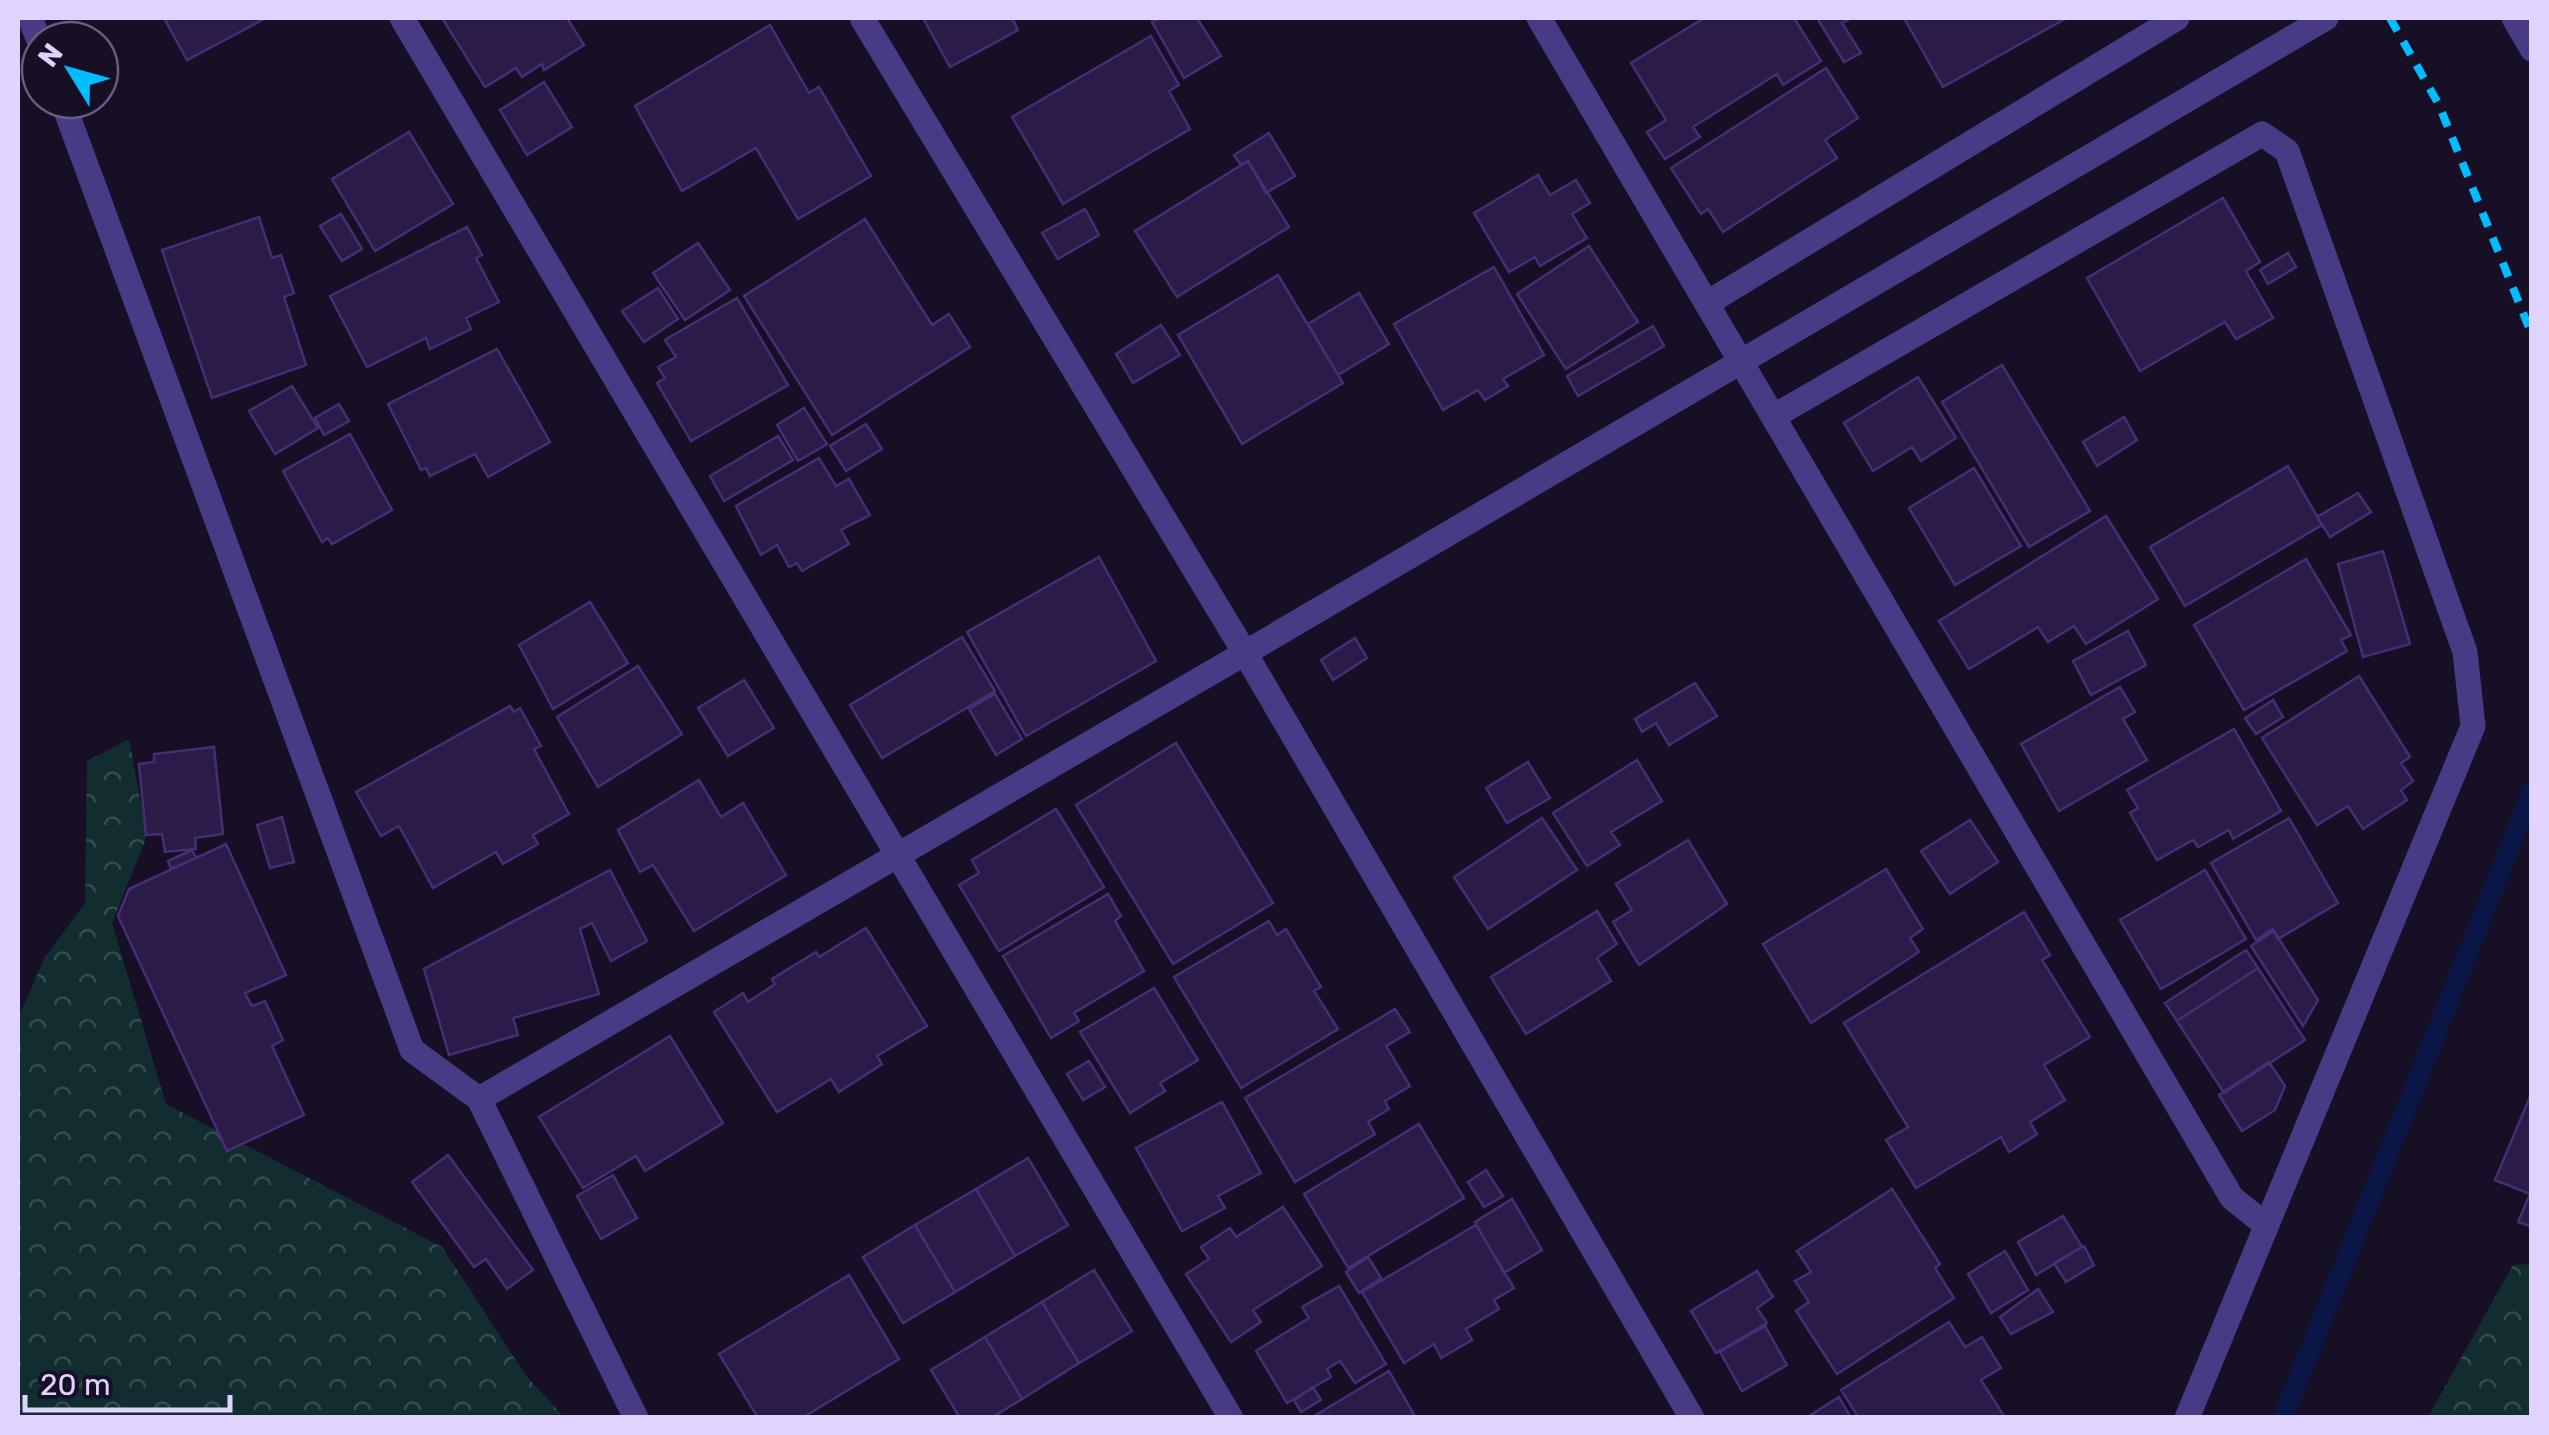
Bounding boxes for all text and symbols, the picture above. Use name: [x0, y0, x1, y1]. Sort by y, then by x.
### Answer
north arrow: [20, 20, 120, 120]
text: N: [31, 37, 70, 73]
scale bar: [25, 1350, 230, 1412]
text: 20 m: [40, 1367, 111, 1403]

